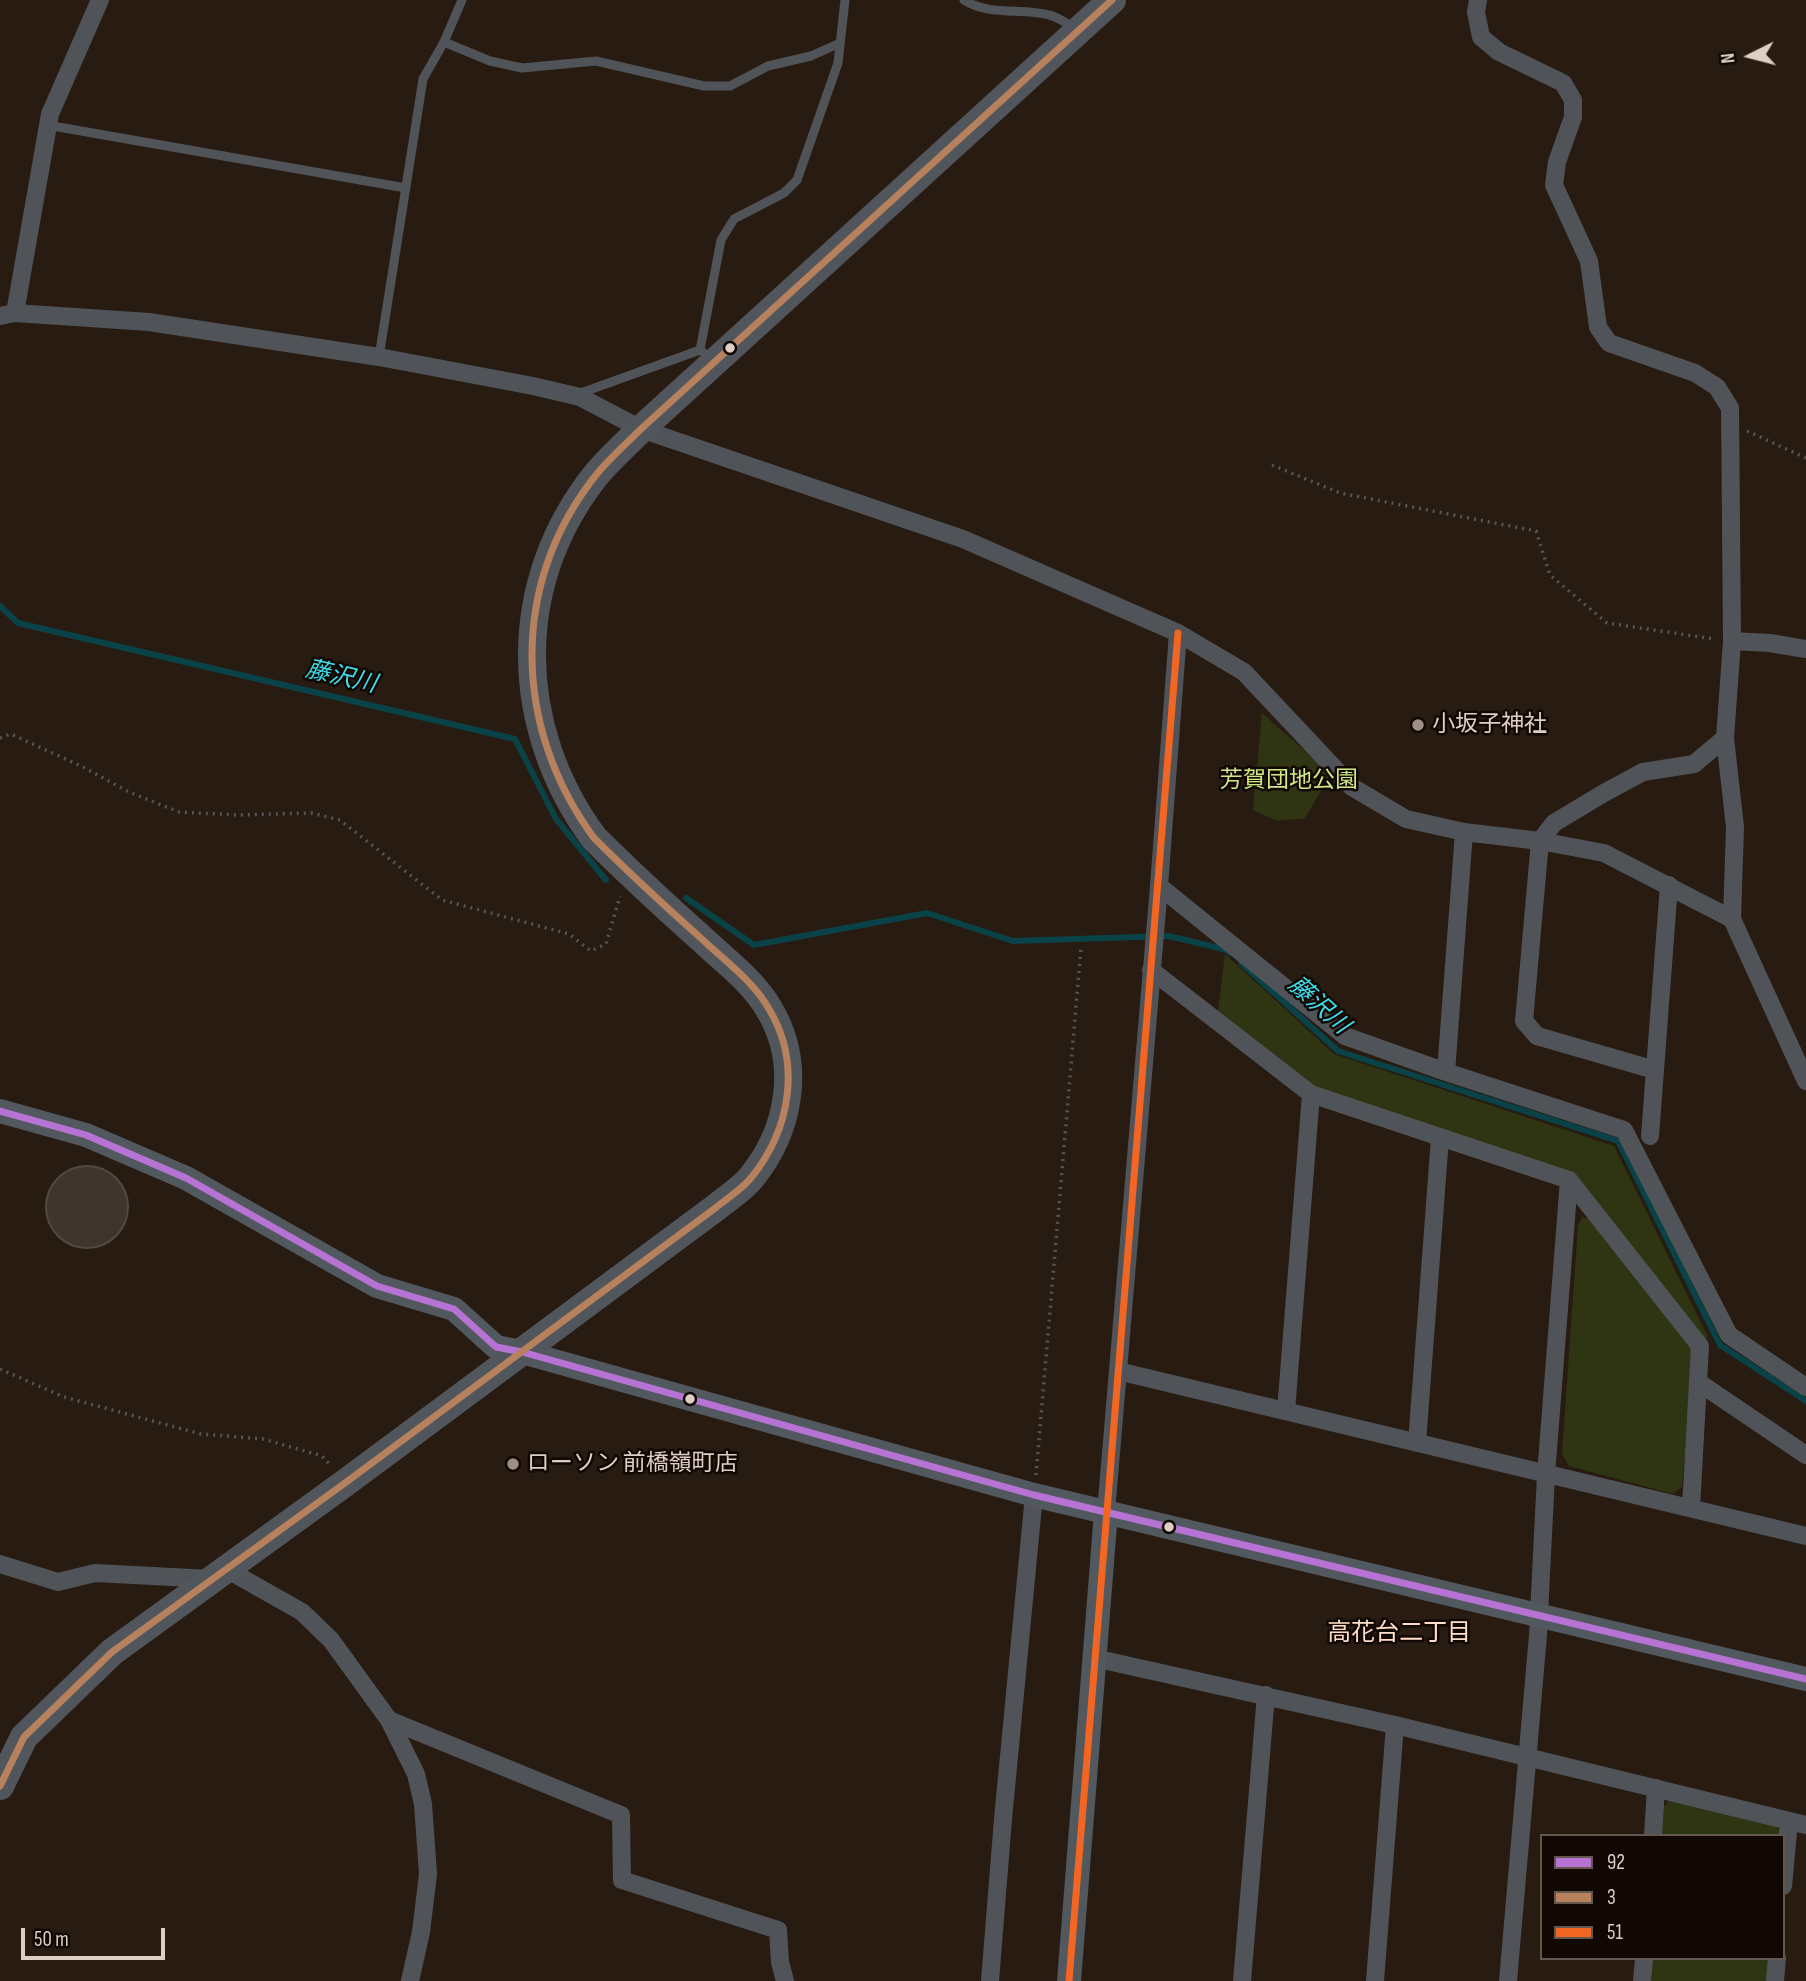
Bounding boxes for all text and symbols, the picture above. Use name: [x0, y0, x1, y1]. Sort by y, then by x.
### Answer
north arrow: [1715, 21, 1785, 91]
text: N: [1717, 52, 1741, 64]
unlabelled marker: [723, 341, 737, 355]
water label: 藤沢川: [303, 656, 379, 700]
place label: 小坂子神社: [1432, 711, 1547, 739]
marker: 小坂子神社: [1410, 717, 1426, 733]
park label: 芳賀団地公園: [1220, 767, 1358, 795]
water label: 藤沢川: [1282, 971, 1354, 1041]
unlabelled marker: [683, 1392, 697, 1406]
place label: ローソン 前橋嶺町店: [527, 1450, 738, 1478]
marker: ローソン 前橋嶺町店: [505, 1456, 521, 1472]
unlabelled marker: [1162, 1520, 1176, 1534]
district label: 高花台二丁目: [1327, 1620, 1471, 1648]
legend: [1540, 1834, 1785, 1960]
text: 92: [1607, 1850, 1625, 1875]
text: 3: [1607, 1885, 1616, 1910]
scale bar: [24, 1914, 168, 1958]
text: 51: [1607, 1920, 1623, 1945]
text: 50 m: [34, 1927, 69, 1952]

